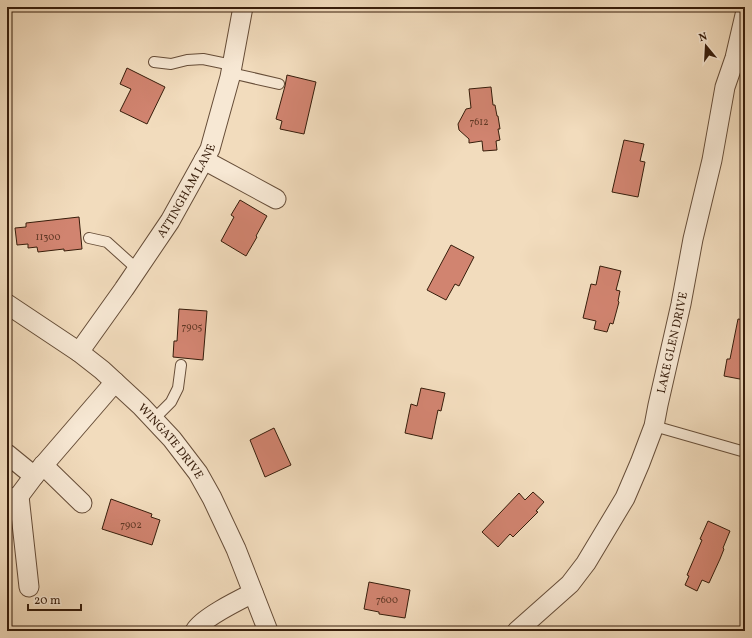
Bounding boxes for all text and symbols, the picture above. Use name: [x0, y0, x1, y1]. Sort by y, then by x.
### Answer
north arrow: [686, 26, 726, 66]
text: N: [697, 30, 709, 46]
house number: 7612: [469, 115, 489, 129]
street label: ATTINGHAM LANE: [154, 142, 220, 241]
house number: 11300: [36, 230, 60, 244]
street label: LAKE GLEN DRIVE: [654, 291, 692, 395]
house number: 7905: [182, 320, 203, 334]
street label: WINGATE DRIVE: [134, 401, 207, 482]
house number: 7902: [120, 518, 142, 532]
scale bar: [28, 586, 81, 612]
text: 20 m: [34, 593, 61, 609]
house number: 7600: [376, 593, 398, 607]

